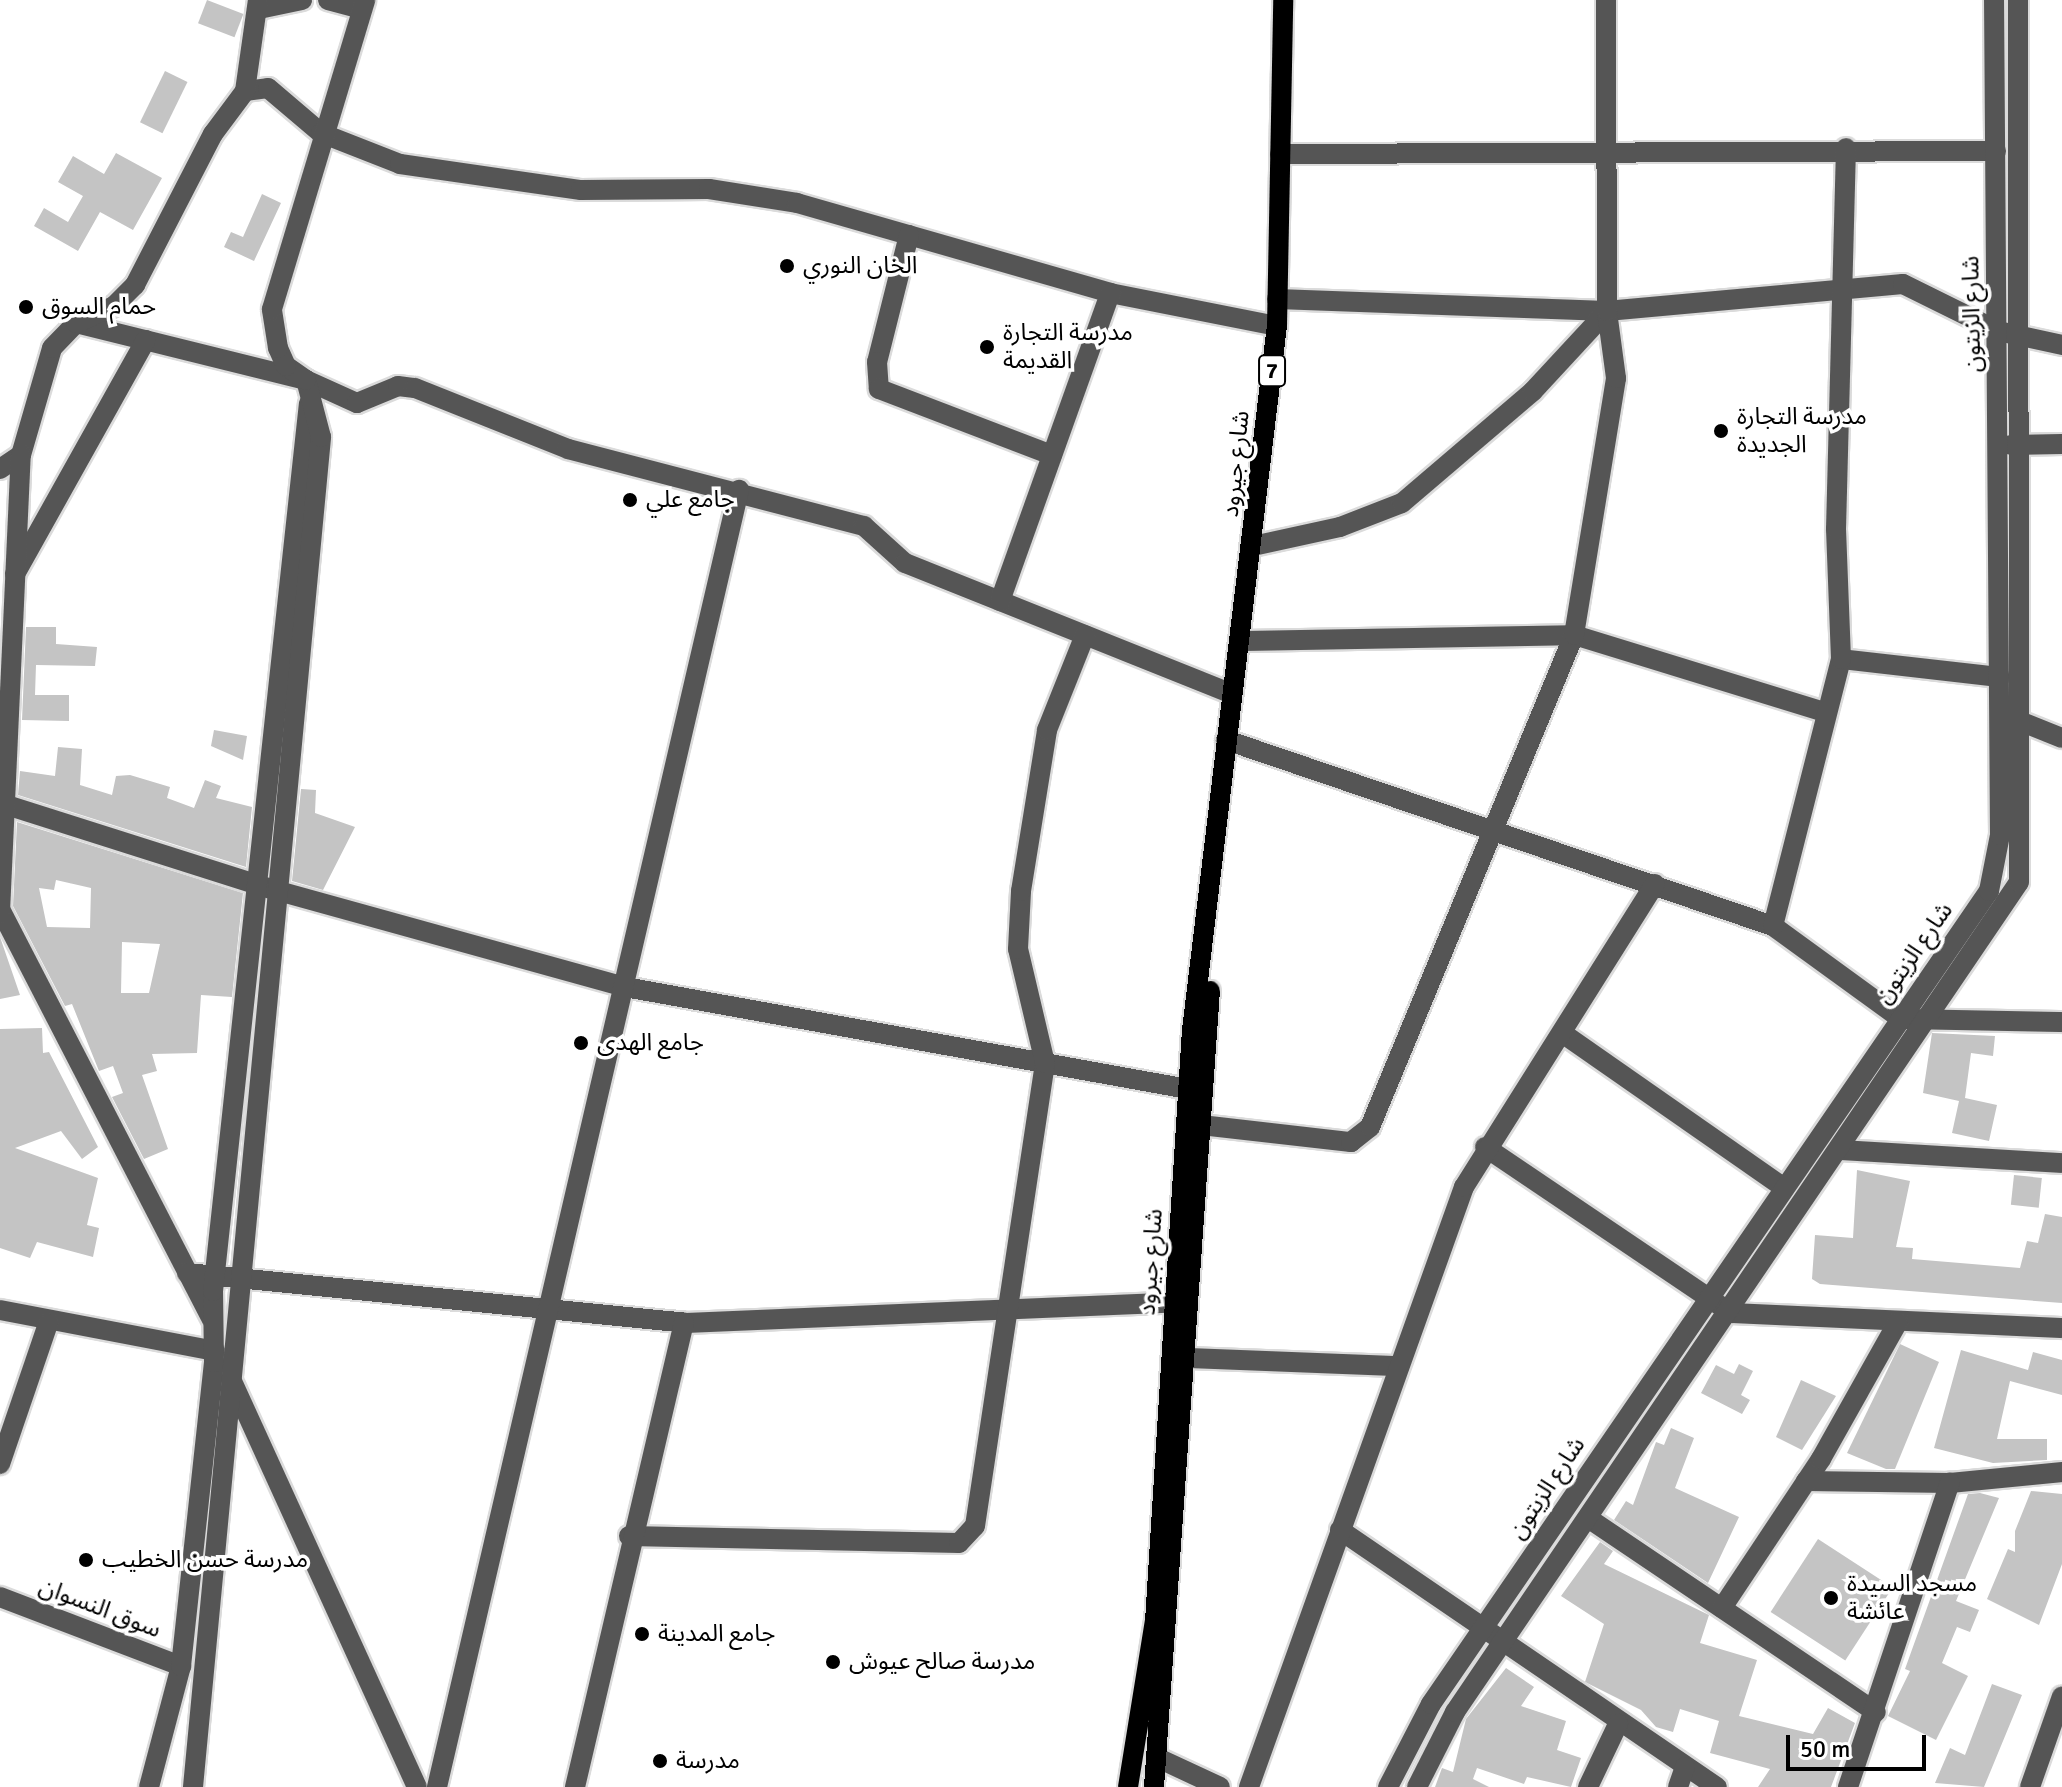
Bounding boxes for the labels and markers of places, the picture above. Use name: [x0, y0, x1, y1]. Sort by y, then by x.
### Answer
place label: الخان النوري: [803, 252, 918, 280]
marker: الخان النوري: [778, 257, 796, 275]
place label: حمام السوق: [42, 293, 156, 321]
marker: حمام السوق: [17, 298, 35, 316]
place label: مدرسة التجارة القديمة: [1003, 319, 1133, 375]
marker: مدرسة التجارة القديمة: [978, 338, 996, 356]
place label: مدرسة التجارة الجديدة: [1737, 403, 1867, 459]
marker: مدرسة التجارة الجديدة: [1712, 422, 1730, 440]
place label: جامع علي: [646, 486, 735, 514]
marker: جامع علي: [621, 491, 639, 509]
place label: جامع الهدى: [597, 1029, 704, 1057]
marker: جامع الهدى: [572, 1034, 590, 1052]
place label: مدرسة حسن الخطيب: [102, 1546, 308, 1574]
marker: مدرسة حسن الخطيب: [77, 1551, 95, 1569]
place label: مسجد السيدة عائشة: [1847, 1570, 1977, 1626]
marker: مسجد السيدة عائشة: [1822, 1589, 1840, 1607]
place label: جامع المدينة: [658, 1620, 775, 1648]
marker: جامع المدينة: [633, 1625, 651, 1643]
place label: مدرسة صالح عيوش: [849, 1648, 1035, 1676]
marker: مدرسة صالح عيوش: [824, 1653, 842, 1671]
place label: مدرسة: [676, 1747, 740, 1775]
marker: مدرسة: [651, 1752, 669, 1770]

